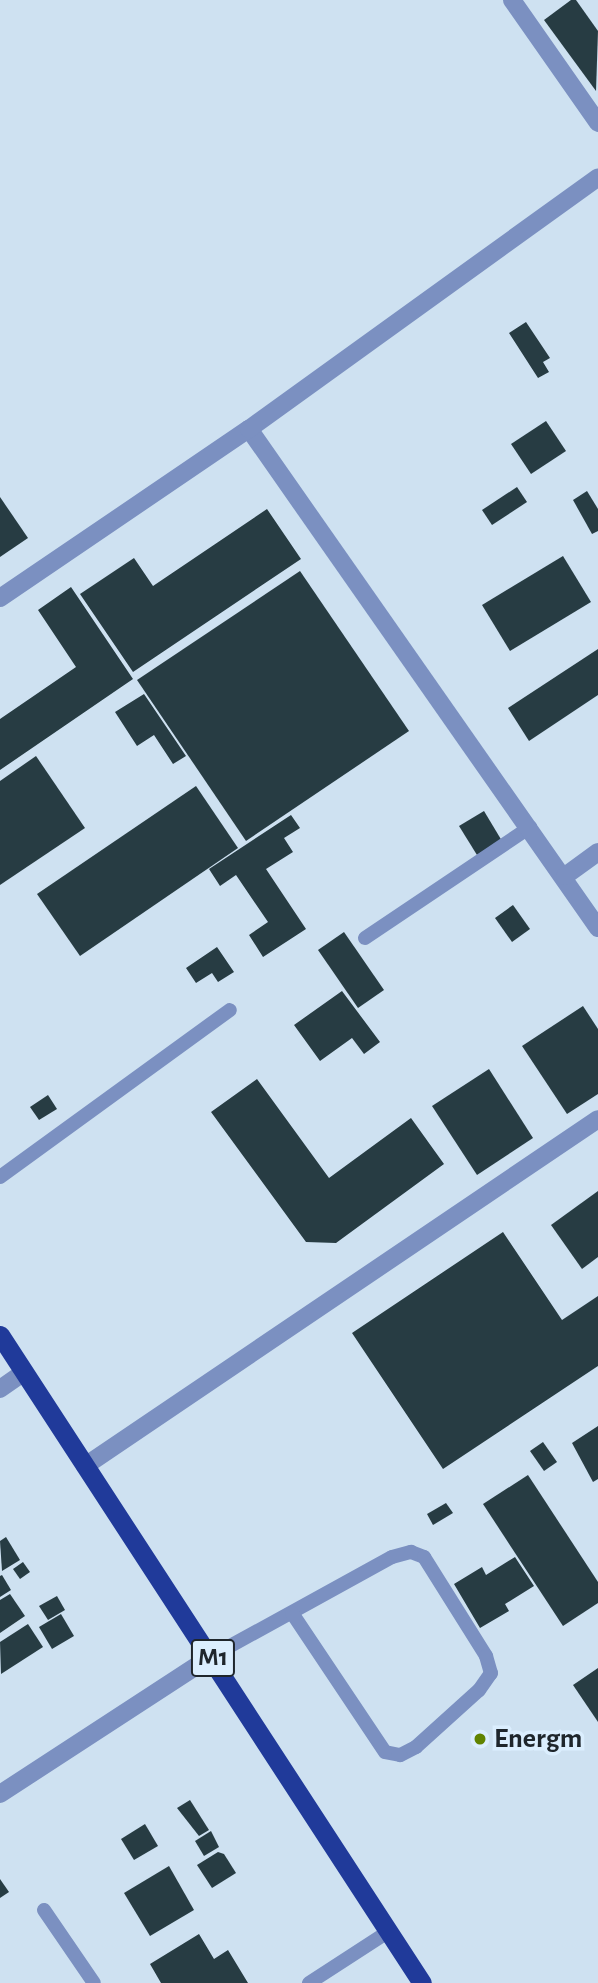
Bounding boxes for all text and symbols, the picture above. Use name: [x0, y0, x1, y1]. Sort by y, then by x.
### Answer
road number: M1: [190, 1636, 236, 1680]
place label: Energm: [494, 1722, 582, 1756]
marker: Energm: [472, 1731, 488, 1747]

